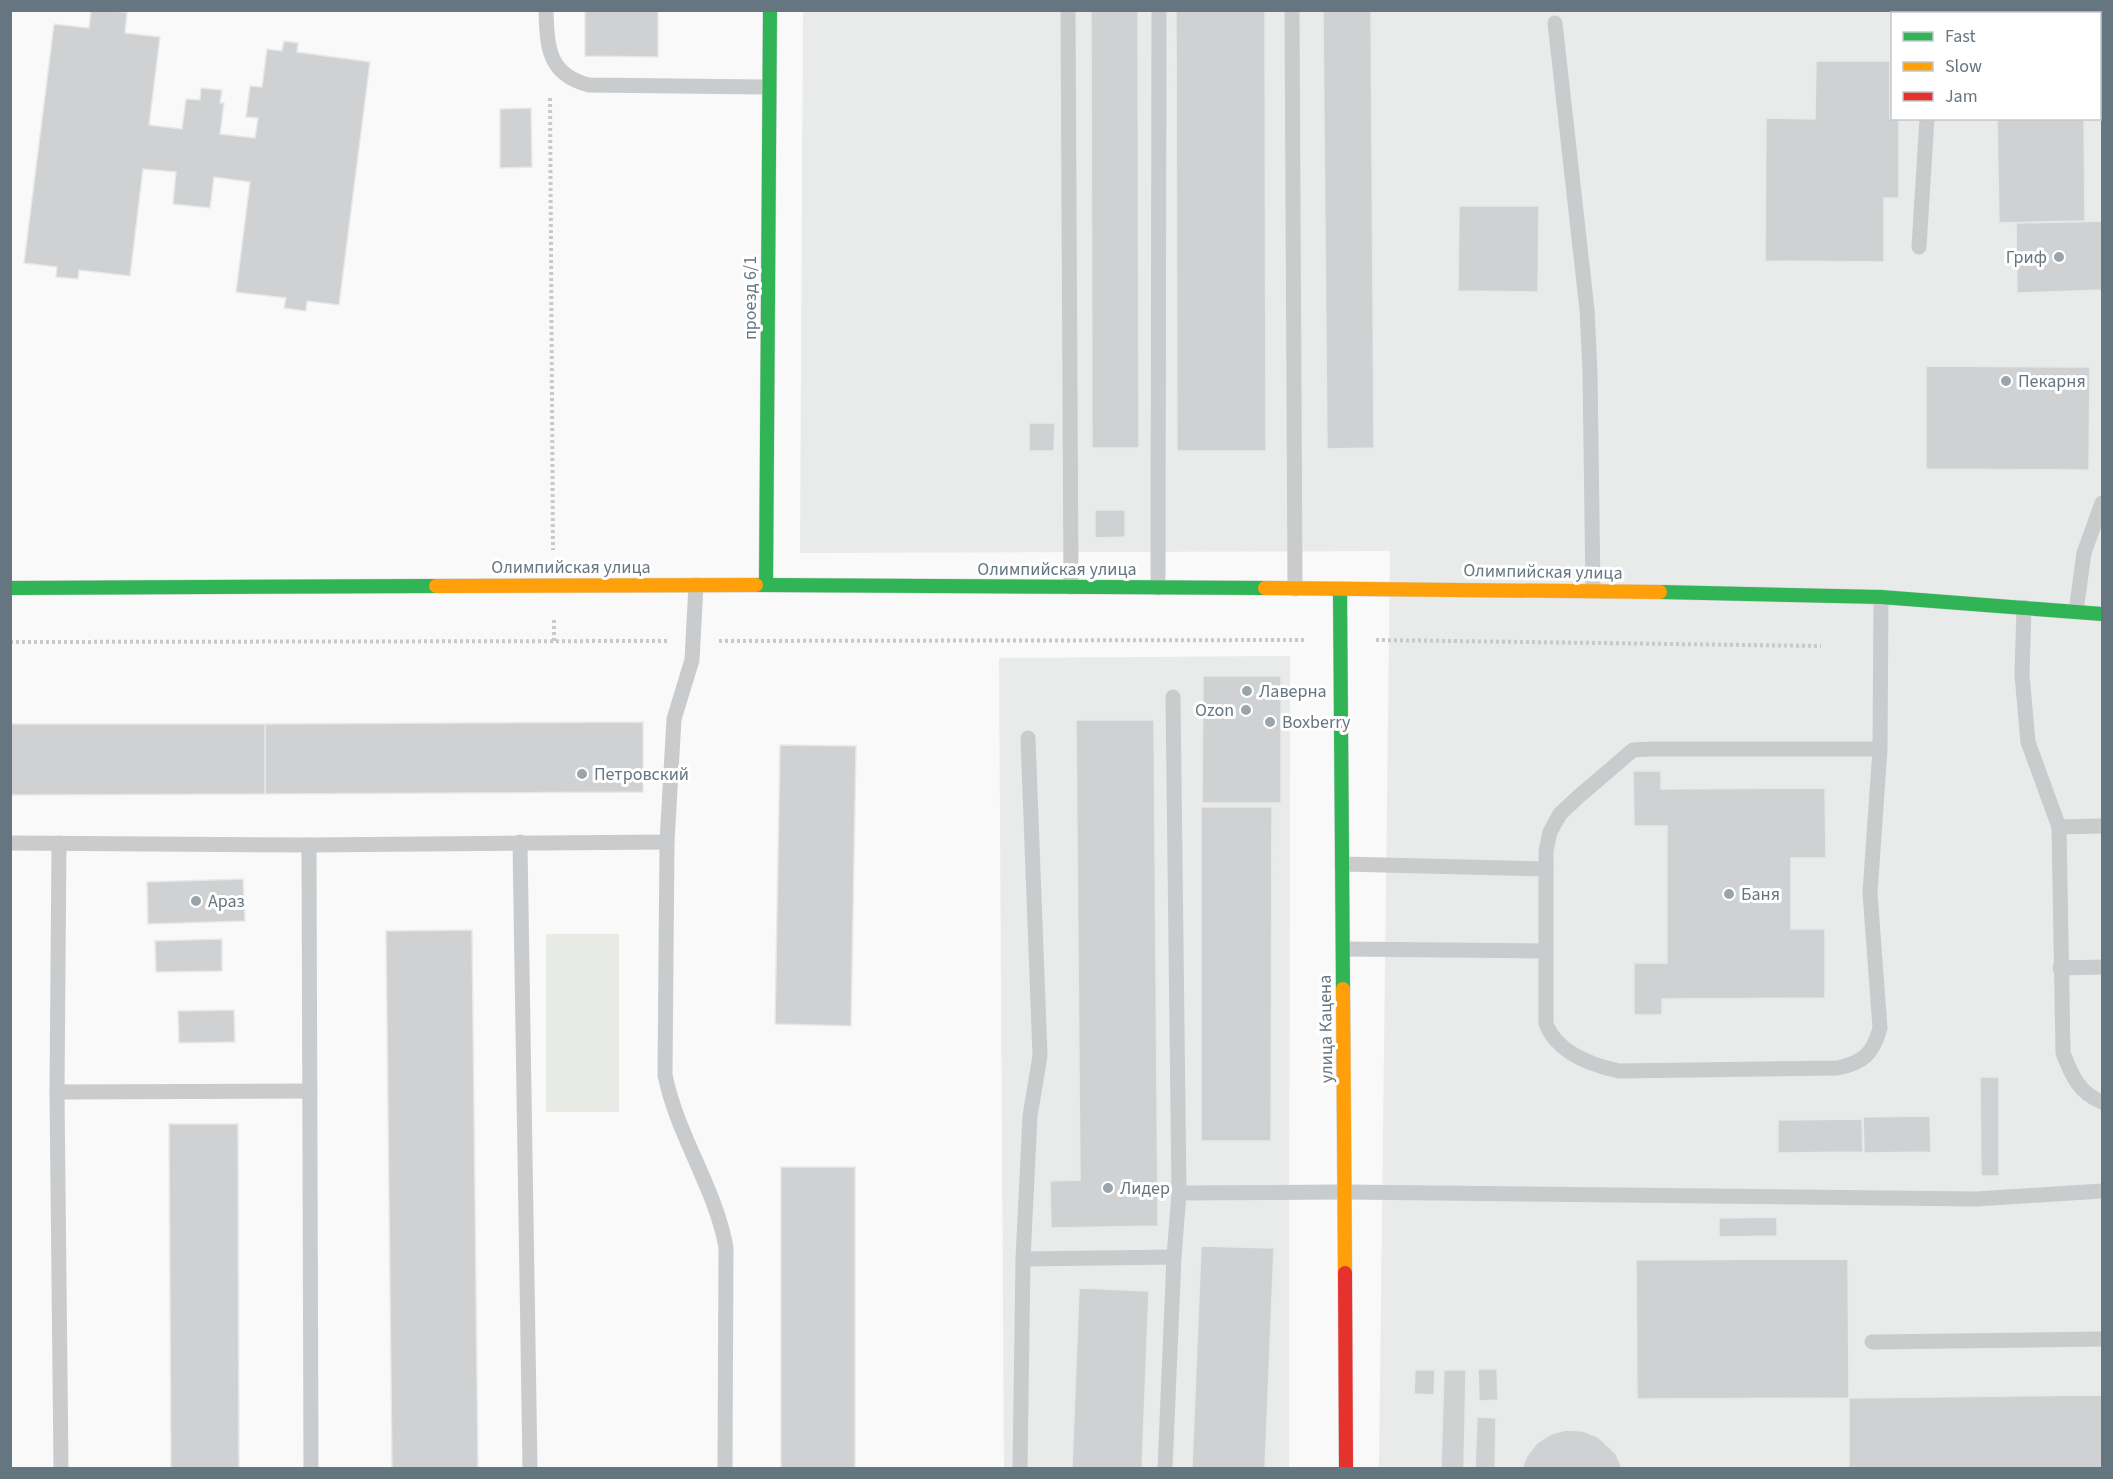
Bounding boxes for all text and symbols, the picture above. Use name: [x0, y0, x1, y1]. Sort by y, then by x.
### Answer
legend: [1891, 12, 2101, 120]
text: Fast: [1945, 24, 1976, 49]
text: Slow: [1945, 54, 1982, 79]
text: Jam: [1945, 84, 1978, 109]
place label: Гриф: [2006, 245, 2047, 270]
marker: Гриф: [2052, 250, 2066, 264]
street label: проезд 6/1: [738, 256, 763, 340]
place label: Пекарня: [2018, 369, 2086, 394]
marker: Пекарня: [1999, 374, 2013, 388]
street label: Олимпийская улица: [491, 555, 651, 580]
street label: Олимпийская улица: [977, 557, 1137, 582]
street label: Олимпийская улица: [1463, 558, 1623, 586]
place label: Лаверна: [1259, 679, 1327, 704]
marker: Лаверна: [1240, 684, 1254, 698]
place label: Ozon: [1195, 698, 1234, 723]
marker: Ozon: [1239, 703, 1253, 717]
place label: Boxberry: [1282, 710, 1351, 735]
marker: Boxberry: [1263, 715, 1277, 729]
place label: Петровский: [594, 762, 689, 787]
marker: Петровский: [575, 767, 589, 781]
place label: Баня: [1741, 882, 1780, 907]
marker: Баня: [1722, 887, 1736, 901]
place label: Араз: [208, 889, 245, 914]
marker: Араз: [189, 894, 203, 908]
street label: улица Кацена: [1313, 975, 1339, 1083]
place label: Лидер: [1120, 1176, 1170, 1201]
marker: Лидер: [1101, 1181, 1115, 1195]

